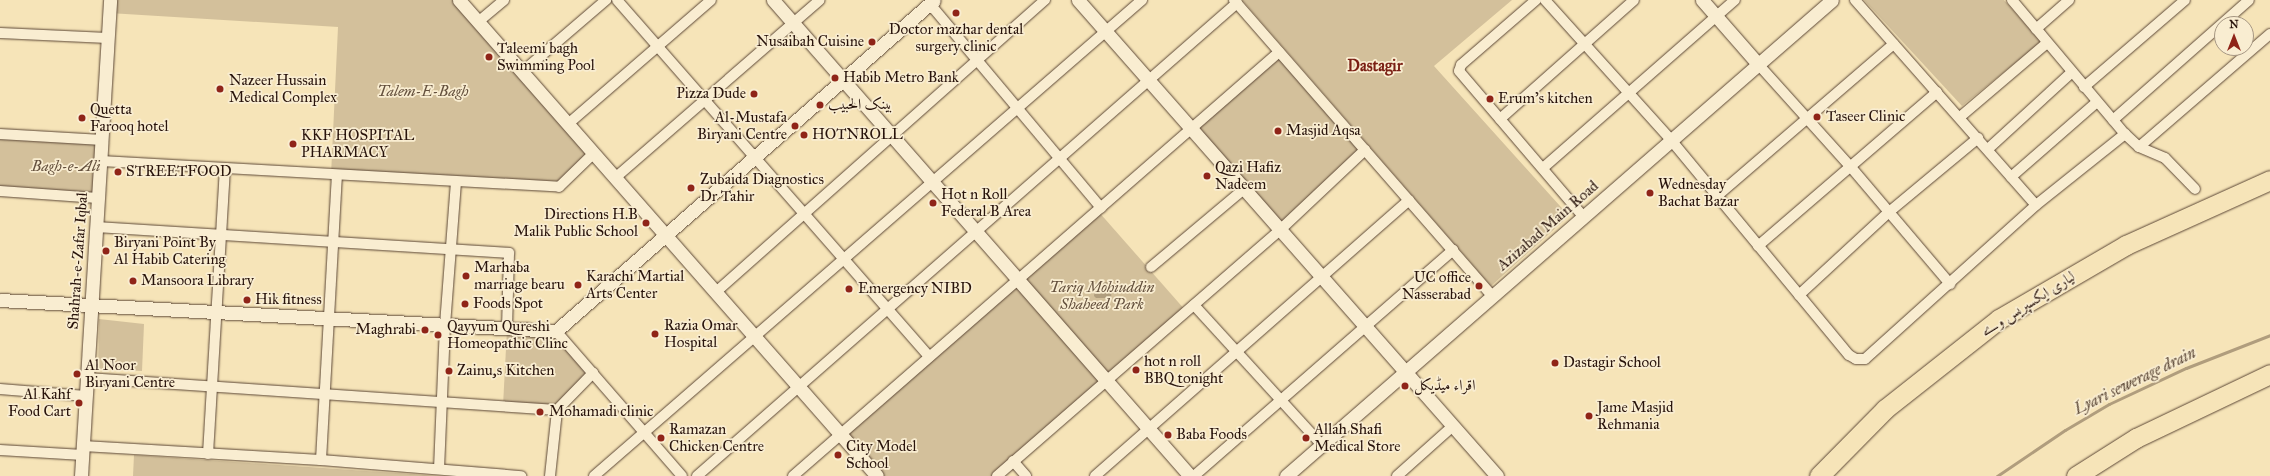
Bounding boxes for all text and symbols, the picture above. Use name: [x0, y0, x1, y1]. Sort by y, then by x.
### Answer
marker: Doctor mazhar dental surgery clinic: [950, 7, 962, 19]
north arrow: [2214, 16, 2254, 56]
text: N: [2229, 18, 2239, 31]
place label: Doctor mazhar dental surgery clinic: [889, 20, 1023, 55]
place label: Nusaibah Cuisine: [756, 33, 864, 51]
marker: Nusaibah Cuisine: [867, 37, 877, 47]
place label: Taleemi bagh Swimming Pool: [497, 39, 595, 74]
marker: Taleemi bagh Swimming Pool: [484, 52, 494, 62]
district label: Dastagir: [1347, 56, 1403, 76]
place label: Habib Metro Bank: [843, 69, 959, 87]
place label: Nazeer Hussain Medical Complex: [229, 71, 337, 106]
marker: Habib Metro Bank: [830, 73, 840, 83]
marker: Nazeer Hussain Medical Complex: [214, 83, 226, 95]
park label: Talem-E-Bagh: [377, 83, 469, 101]
place label: Pizza Dude: [676, 85, 746, 103]
marker: Pizza Dude: [749, 89, 759, 99]
place label: Erum's kitchen: [1498, 90, 1593, 108]
marker: Erum's kitchen: [1485, 94, 1495, 104]
place label: بينک الحبيب: [828, 96, 892, 114]
place label: Quetta Farooq hotel: [90, 100, 169, 135]
marker: بينک الحبيب: [815, 100, 825, 110]
place label: Al-Mustafa Biryani Centre: [697, 108, 787, 143]
place label: Taseer Clinic: [1826, 108, 1905, 126]
marker: Taseer Clinic: [1811, 111, 1823, 123]
marker: Quetta Farooq hotel: [77, 113, 87, 123]
marker: Al-Mustafa Biryani Centre: [790, 121, 800, 131]
place label: Masjid Aqsa: [1286, 122, 1361, 140]
place label: KKF HOSPITAL PHARMACY: [301, 126, 414, 161]
place label: HOTNROLL: [812, 126, 903, 144]
marker: Masjid Aqsa: [1273, 126, 1283, 136]
marker: HOTNROLL: [799, 130, 809, 140]
marker: KKF HOSPITAL PHARMACY: [288, 139, 298, 149]
park label: Bagh-e-Ali: [32, 158, 100, 176]
place label: Qazi Hafiz Nadeem: [1215, 158, 1281, 193]
place label: STREETFOOD: [126, 163, 232, 181]
marker: STREETFOOD: [113, 167, 123, 177]
place label: Zubaida Diagnostics Dr Tahir: [700, 170, 824, 205]
marker: Qazi Hafiz Nadeem: [1202, 171, 1212, 181]
place label: Wednesday Bachat Bazar: [1658, 175, 1739, 210]
street label: Azizabad Main Road: [1494, 177, 1602, 275]
marker: Zubaida Diagnostics Dr Tahir: [685, 182, 697, 194]
place label: Hot n Roll Federal B Area: [941, 185, 1031, 220]
marker: Wednesday Bachat Bazar: [1645, 188, 1655, 198]
street label: Shahrah-e-Zafar Iqbal: [64, 192, 92, 330]
marker: Hot n Roll Federal B Area: [928, 198, 938, 208]
place label: Directions H.B Malik Public School: [514, 205, 638, 240]
marker: Directions H.B Malik Public School: [641, 218, 651, 228]
place label: Biryani Point By Al Habib Catering: [114, 233, 225, 268]
marker: Biryani Point By Al Habib Catering: [101, 246, 111, 256]
place label: Marhaba marriage bearu: [474, 258, 565, 293]
place label: Karachi Martial Arts Center: [586, 267, 684, 302]
place label: UC office Nasserabad: [1402, 268, 1471, 303]
street label: لیاری ایکسپریس وے: [1978, 268, 2078, 340]
marker: Marhaba marriage bearu: [461, 271, 471, 281]
place label: Mansoora Library: [141, 272, 254, 290]
marker: Mansoora Library: [128, 276, 138, 286]
park label: Tariq Mohiuddin Shaheed Park: [1050, 278, 1154, 313]
marker: Karachi Martial Arts Center: [573, 280, 583, 290]
place label: Emergency NIBD: [858, 280, 972, 298]
marker: UC office Nasserabad: [1474, 281, 1484, 291]
marker: Emergency NIBD: [843, 283, 855, 295]
place label: Hik fitness: [255, 291, 322, 309]
marker: Hik fitness: [242, 295, 252, 305]
place label: Foods Spot: [473, 295, 543, 313]
marker: Foods Spot: [460, 299, 470, 309]
place label: Razia Omar Hospital: [664, 316, 738, 351]
place label: Qayyum Qureshi Homeopathic Clinc: [447, 317, 568, 352]
place label: Maghrabi: [356, 321, 416, 339]
marker: Maghrabi: [419, 324, 431, 336]
marker: Razia Omar Hospital: [649, 328, 661, 340]
marker: Qayyum Qureshi Homeopathic Clinc: [432, 329, 444, 341]
water label: Lyari sewerage drain: [2071, 343, 2199, 419]
place label: hot n roll BBQ tonight: [1144, 352, 1223, 387]
place label: Dastagir School: [1563, 354, 1661, 372]
place label: Al Noor Biryani Centre: [85, 356, 175, 391]
marker: Dastagir School: [1550, 358, 1560, 368]
place label: Zainu,s Kitchen: [457, 362, 554, 380]
marker: hot n roll BBQ tonight: [1131, 365, 1141, 375]
marker: Zainu,s Kitchen: [444, 366, 454, 376]
marker: Al Noor Biryani Centre: [72, 369, 82, 379]
place label: اقراء میڈیکل: [1414, 377, 1475, 395]
marker: اقراء میڈیکل: [1399, 380, 1411, 392]
place label: Al Kahf Food Cart: [8, 385, 71, 420]
marker: Al Kahf Food Cart: [74, 398, 84, 408]
place label: Jame Masjid Rehmania: [1597, 398, 1674, 433]
place label: Mohamadi clinic: [549, 403, 653, 421]
marker: Mohamadi clinic: [534, 406, 546, 418]
marker: Jame Masjid Rehmania: [1584, 411, 1594, 421]
place label: Ramazan Chicken Centre: [669, 420, 764, 455]
place label: Allah Shafi Medical Store: [1314, 420, 1400, 455]
place label: Baba Foods: [1176, 426, 1247, 444]
marker: Baba Foods: [1163, 430, 1173, 440]
marker: Ramazan Chicken Centre: [656, 433, 666, 443]
marker: Allah Shafi Medical Store: [1301, 433, 1311, 443]
place label: City Model School: [846, 437, 917, 472]
marker: City Model School: [833, 450, 843, 460]

